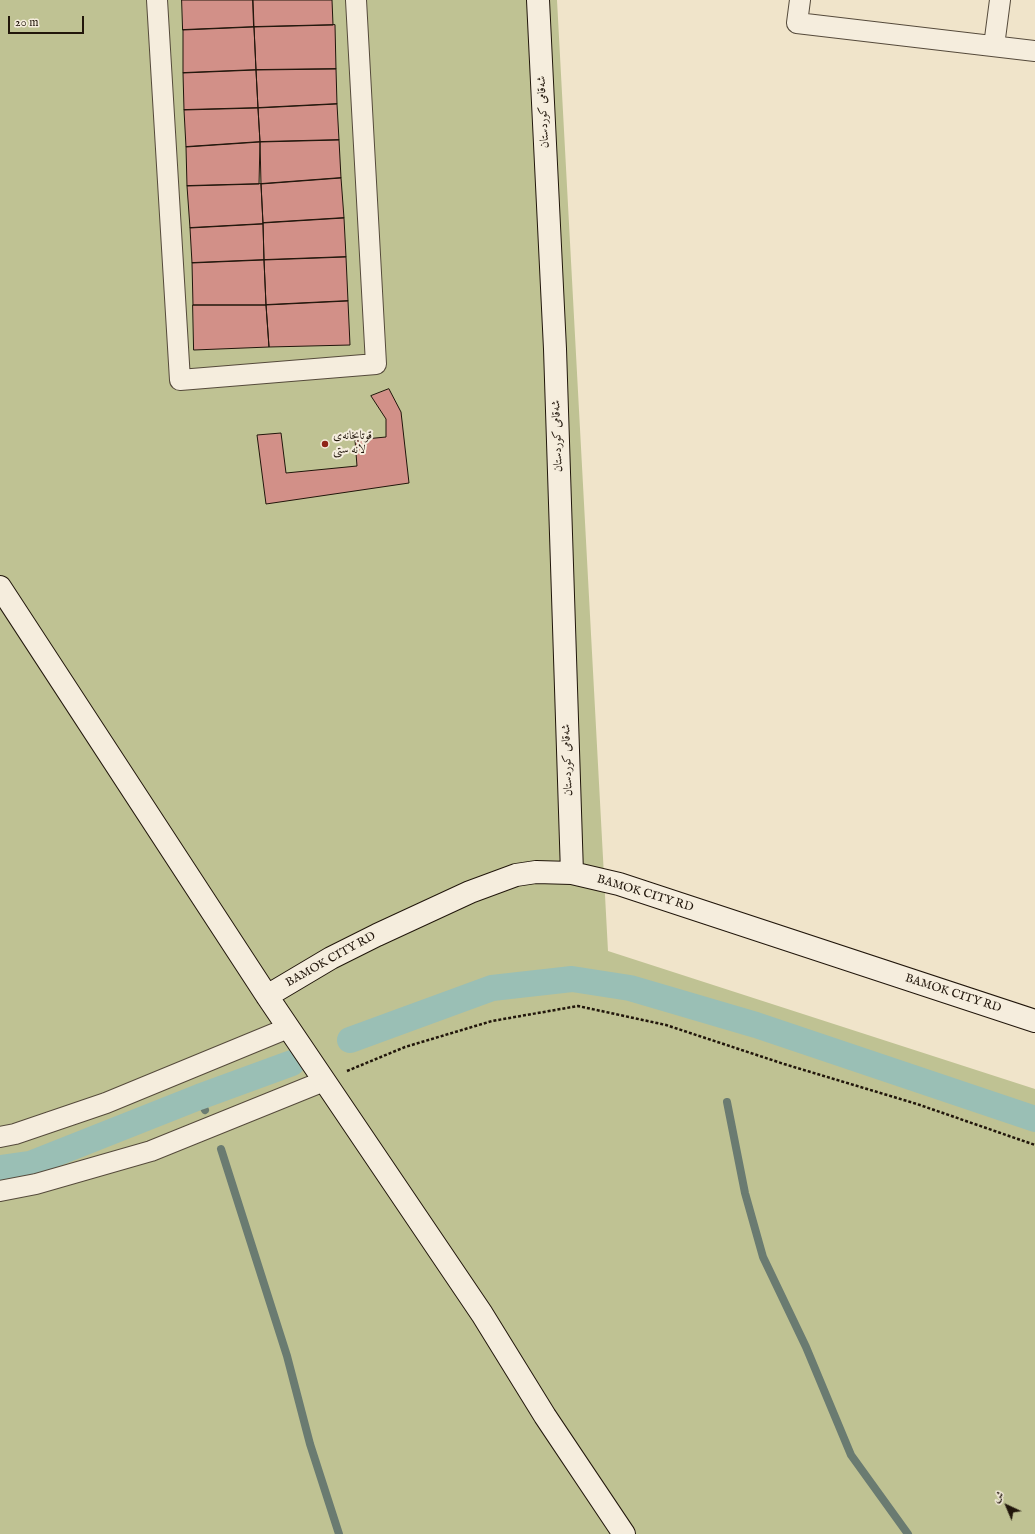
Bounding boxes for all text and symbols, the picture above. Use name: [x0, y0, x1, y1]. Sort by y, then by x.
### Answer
scale bar: [10, 8, 86, 34]
text: 20 m: [15, 15, 38, 30]
street label: شەقامی کوردستان: [535, 76, 553, 148]
street label: شەقامی کوردستان: [550, 400, 566, 472]
place label: قوتابخانەی لانە ستی: [333, 430, 372, 458]
marker: قوتابخانەی لانە ستی: [320, 439, 330, 449]
street label: شەقامی کوردستان: [560, 724, 576, 796]
street label: BAMOK CITY RD: [595, 872, 695, 916]
street label: BAMOK CITY RD: [284, 929, 378, 991]
street label: BAMOK CITY RD: [903, 972, 1003, 1016]
north arrow: [987, 1486, 1027, 1526]
text: ش: [990, 1489, 1007, 1506]

